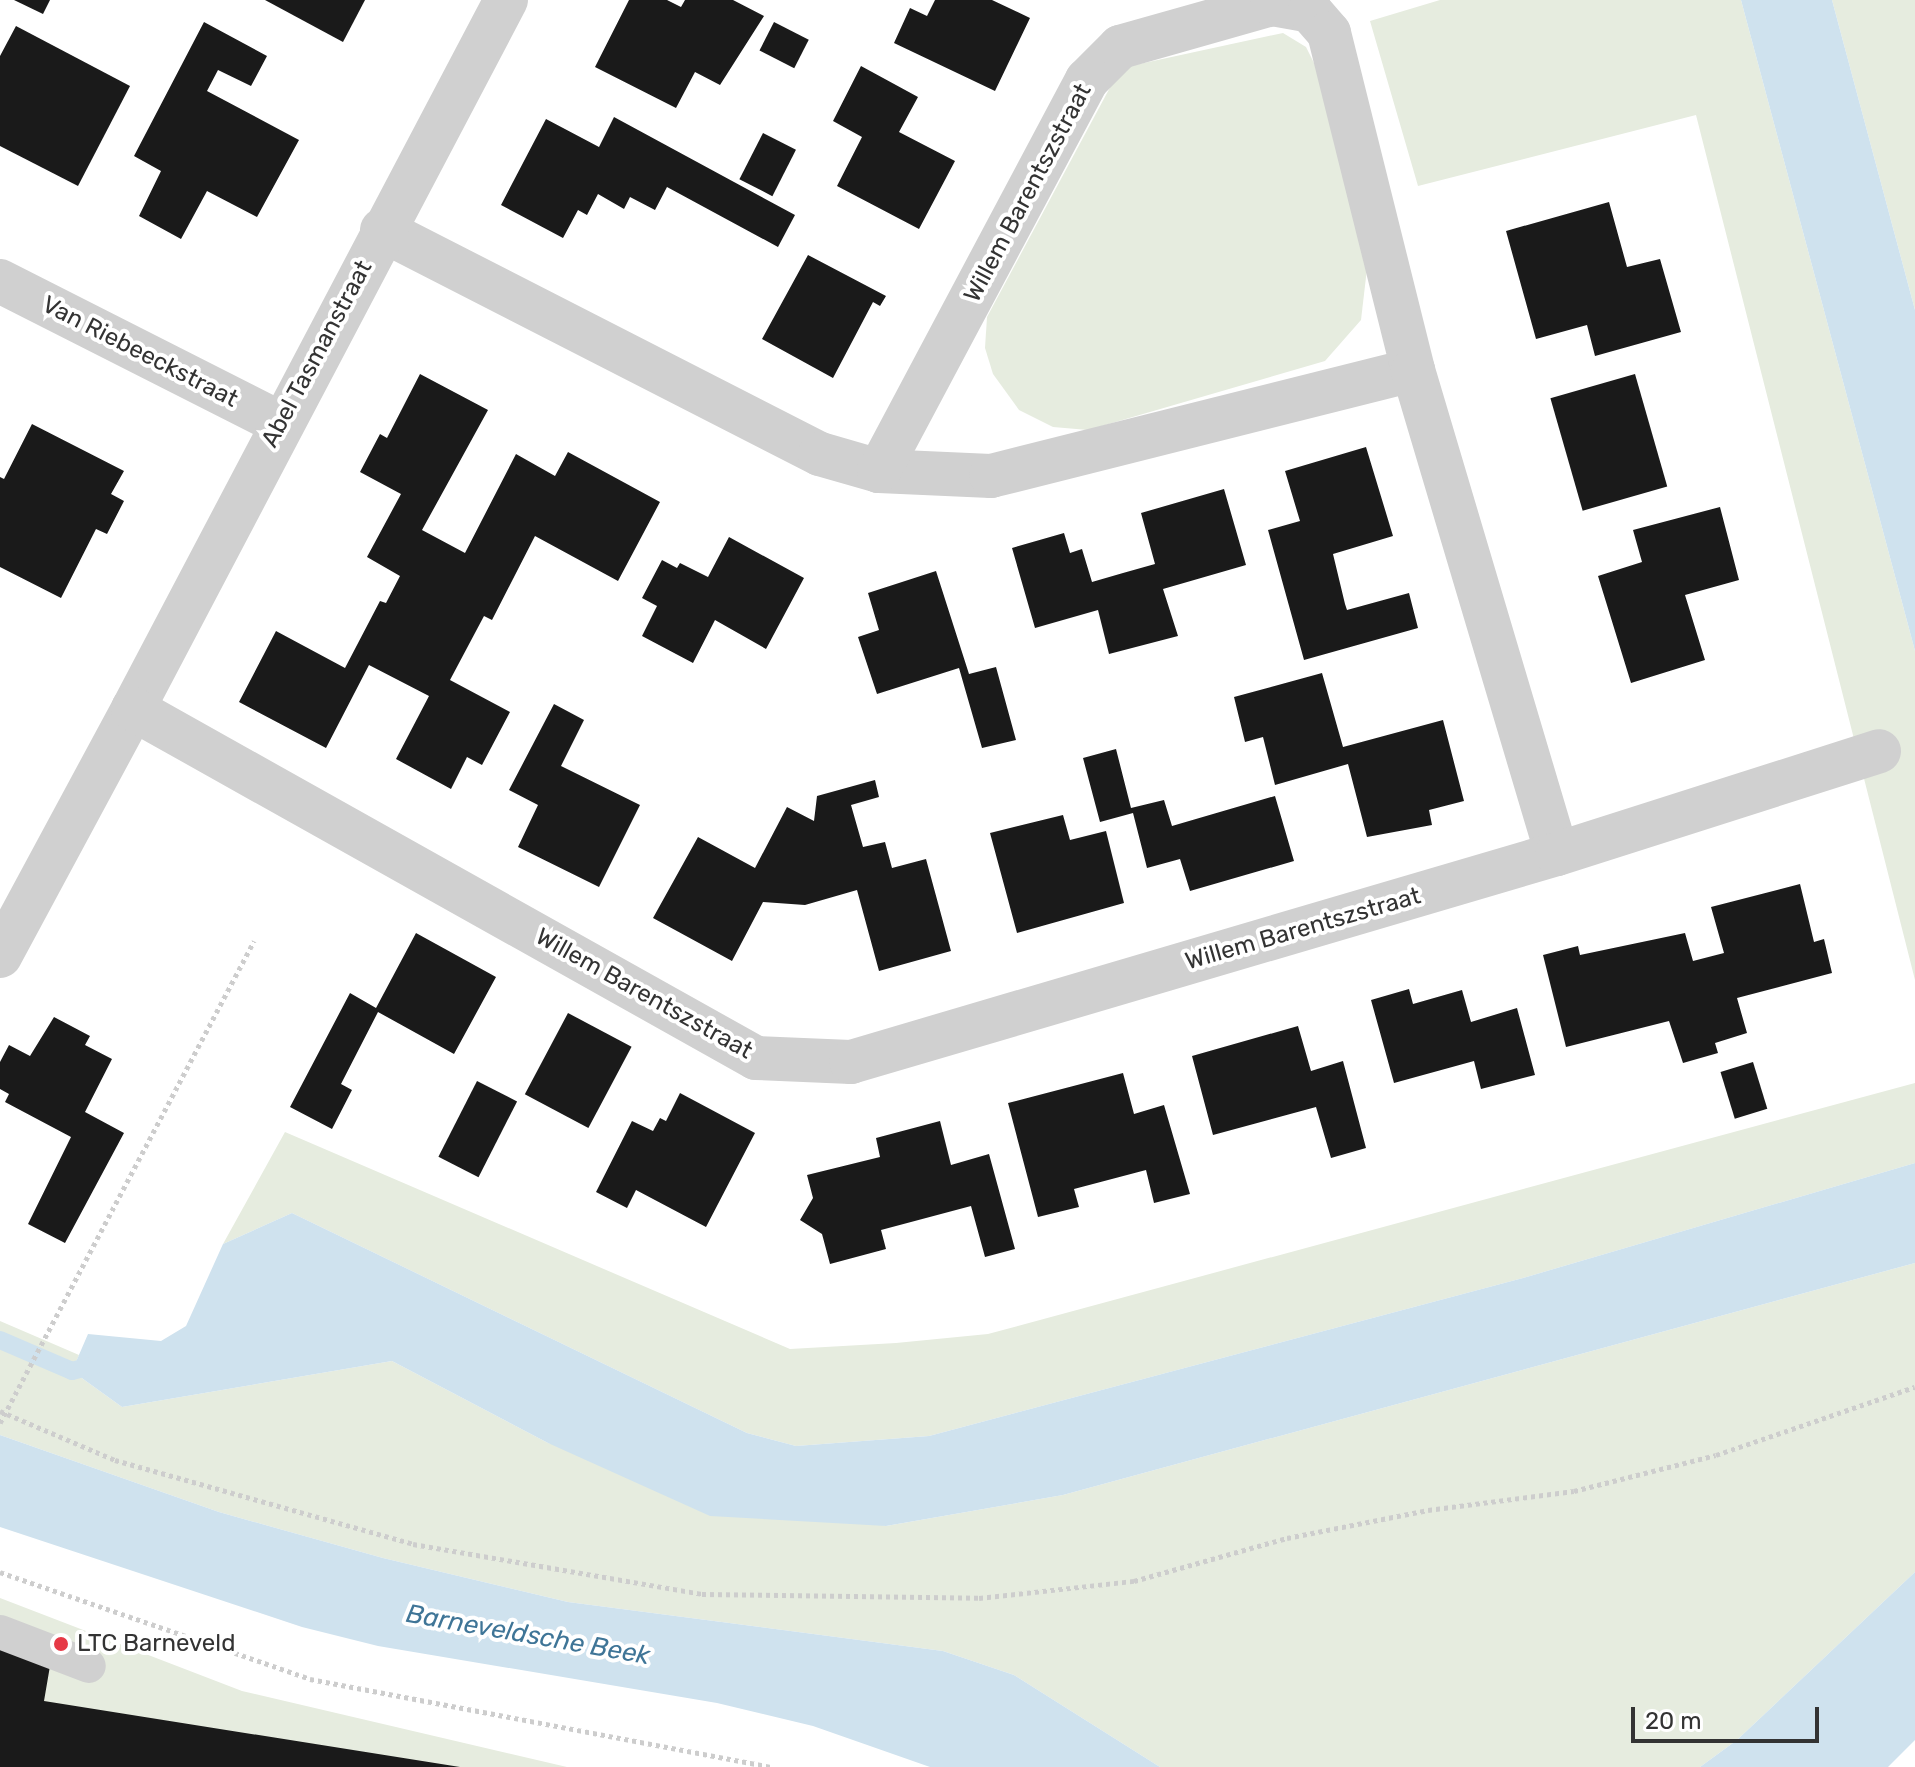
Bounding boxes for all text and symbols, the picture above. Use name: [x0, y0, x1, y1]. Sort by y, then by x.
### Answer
street label: Willem Barentszstraat: [958, 79, 1098, 307]
street label: Abel Tasmanstraat: [255, 255, 379, 453]
street label: Van Riebeeckstraat: [37, 290, 243, 414]
street label: Willem Barentszstraat: [1182, 882, 1424, 976]
street label: Willem Barentszstraat: [531, 922, 757, 1066]
water label: Barneveldsche Beek: [404, 1598, 652, 1672]
place label: LTC Barneveld: [77, 1630, 235, 1658]
marker: LTC Barneveld: [52, 1635, 70, 1653]
scale bar: [1635, 1691, 1823, 1741]
text: 20 m: [1645, 1707, 1702, 1735]

